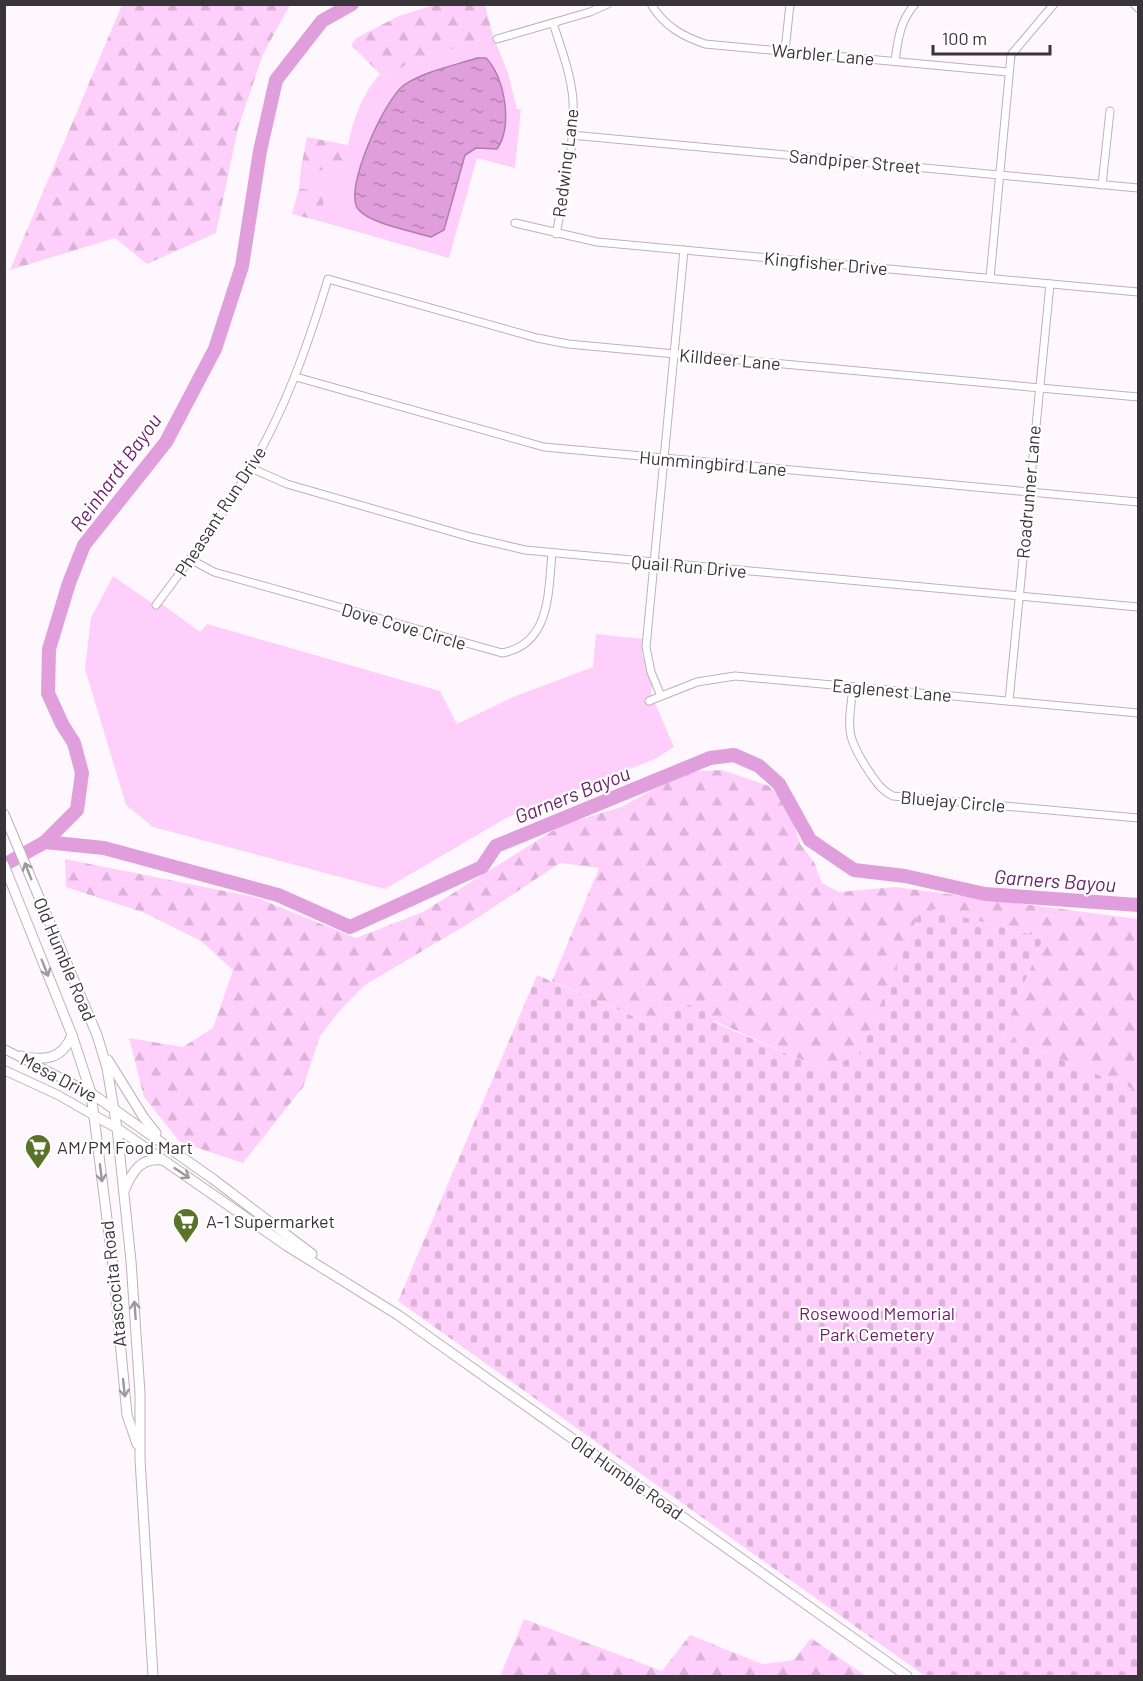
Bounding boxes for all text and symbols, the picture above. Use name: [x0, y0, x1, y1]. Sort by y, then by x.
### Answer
scale bar: [933, 18, 1050, 56]
text: 100 m: [942, 27, 987, 49]
street label: Warbler Lane: [771, 39, 875, 69]
street label: Redwing Lane: [547, 107, 583, 219]
street label: Sandpiper Street: [788, 144, 922, 178]
street label: Kingfisher Drive: [763, 247, 889, 279]
street label: Killdeer Lane: [678, 344, 782, 374]
water label: Reinhardt Bayou: [64, 409, 166, 535]
street label: Roadrunner Lane: [1011, 424, 1045, 560]
street label: Pheasant Run Drive: [170, 442, 270, 580]
street label: Hummingbird Lane: [638, 446, 788, 480]
street label: Quail Run Drive: [630, 550, 748, 582]
street label: Dove Cove Circle: [339, 598, 469, 654]
street label: Eaglenest Lane: [831, 674, 953, 706]
water label: Garners Bayou: [511, 760, 633, 828]
street label: Bluejay Circle: [900, 785, 1006, 817]
one-way arrow: [22, 863, 33, 881]
water label: Garners Bayou: [993, 864, 1117, 896]
street label: Old Humble Road: [29, 894, 101, 1024]
one-way arrow: [40, 958, 51, 976]
street label: Mesa Drive: [17, 1048, 101, 1106]
supermarket icon: AM/PM Food Mart: [23, 1132, 53, 1170]
place label: AM/PM Food Mart: [57, 1136, 193, 1158]
one-way arrow: [96, 1162, 107, 1182]
one-way arrow: [174, 1167, 190, 1179]
supermarket icon: A-1 Supermarket: [171, 1206, 201, 1244]
place label: A-1 Supermarket: [206, 1210, 335, 1232]
street label: Atascocita Road: [95, 1220, 131, 1348]
one-way arrow: [129, 1301, 140, 1321]
park label: Rosewood Memorial Park Cemetery: [799, 1302, 955, 1345]
one-way arrow: [119, 1377, 130, 1397]
street label: Old Humble Road: [567, 1430, 687, 1524]

